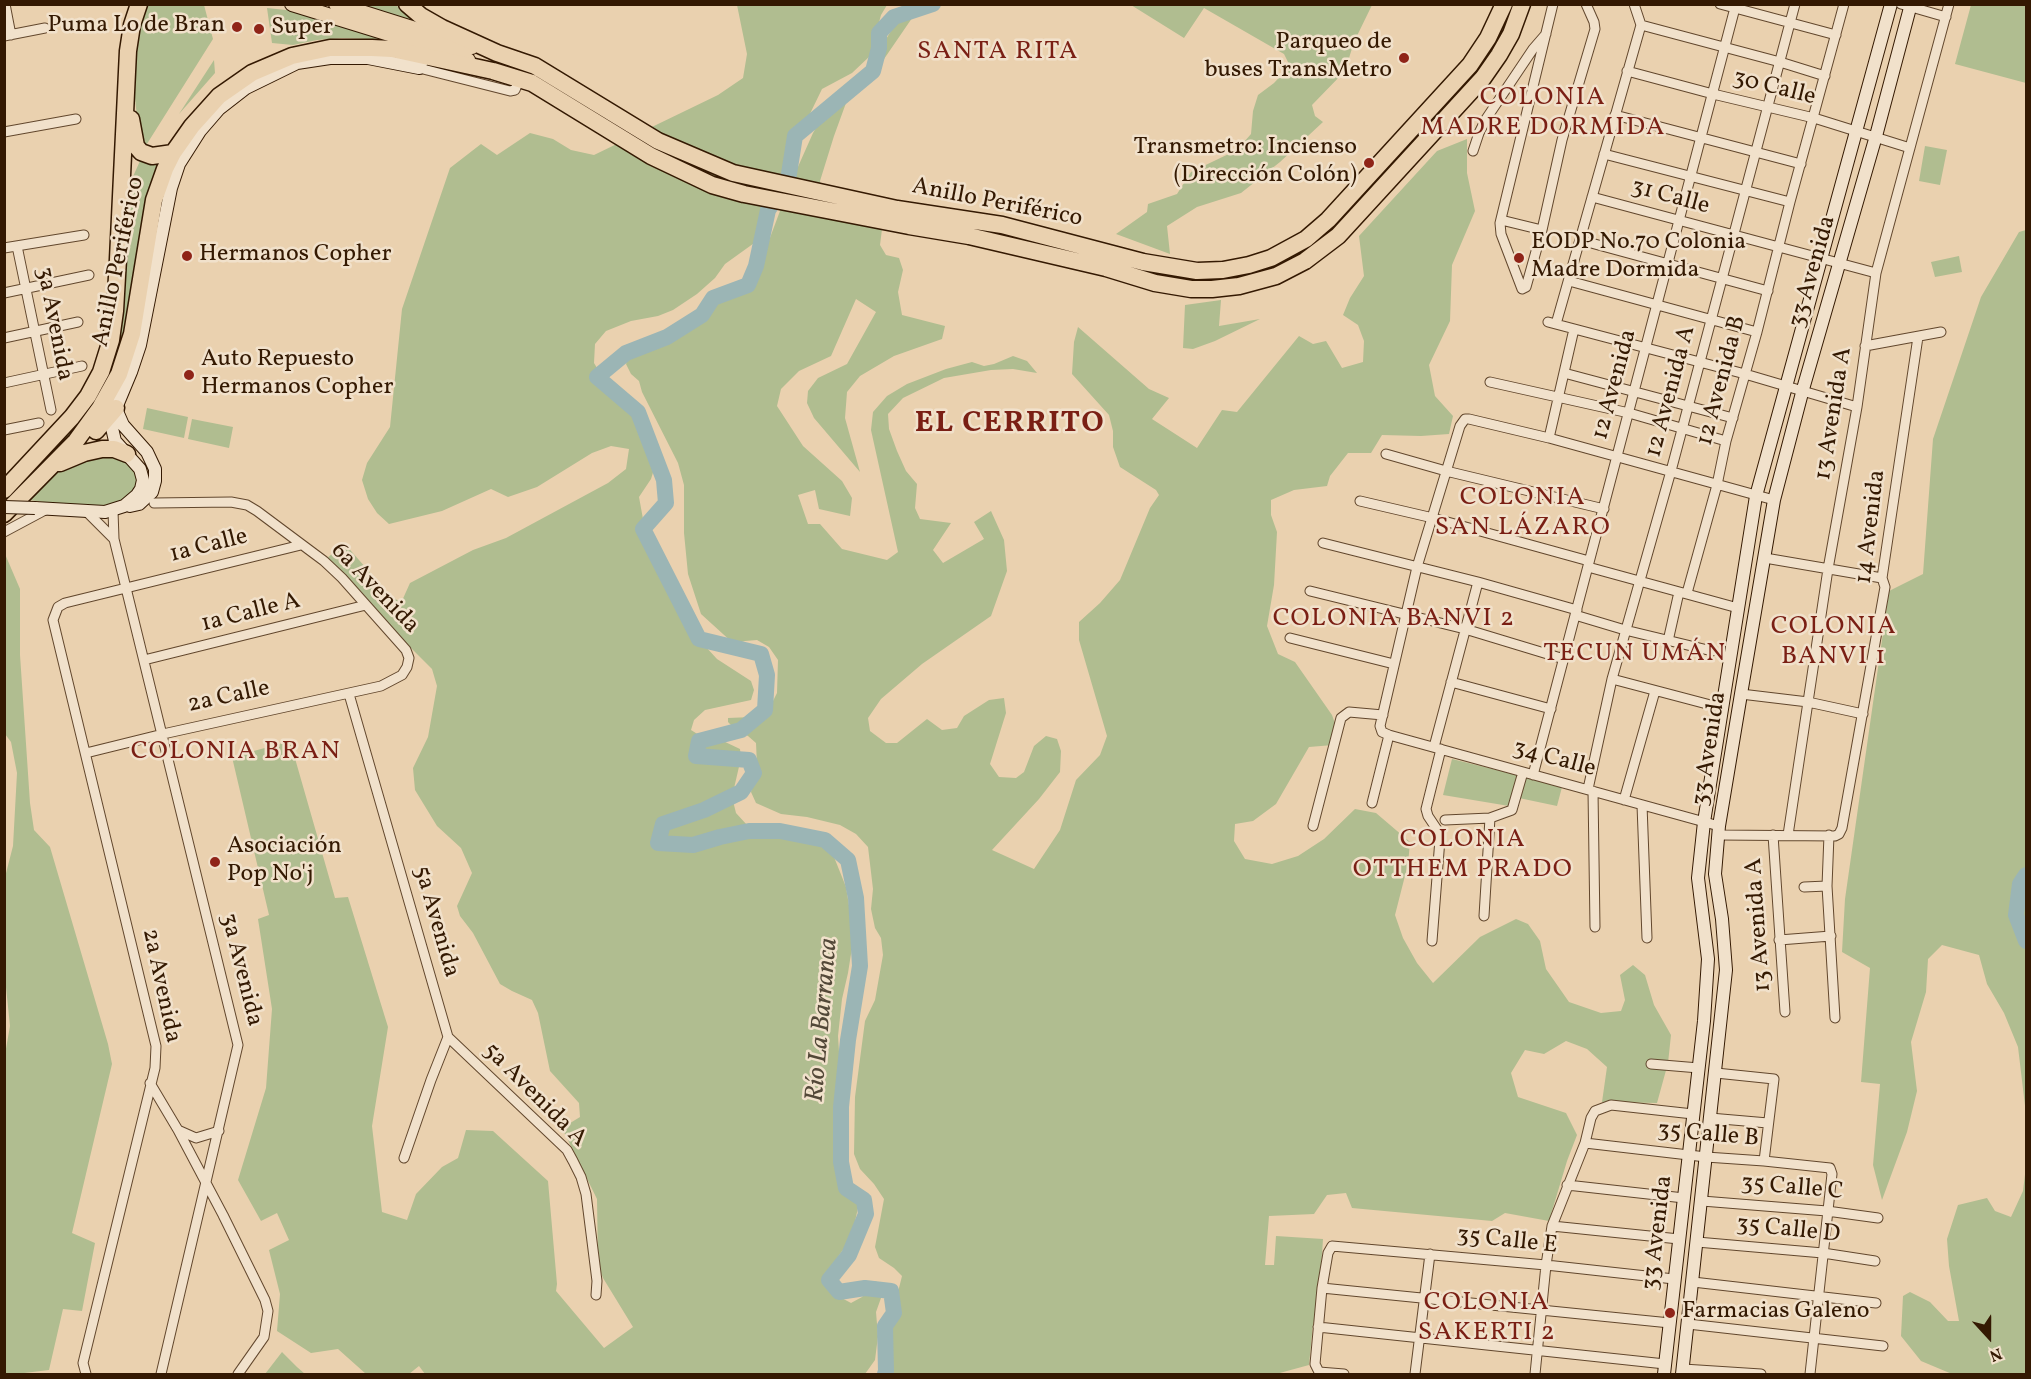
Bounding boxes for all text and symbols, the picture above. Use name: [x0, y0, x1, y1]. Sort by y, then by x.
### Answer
place label: Puma Lo de Bran: [48, 13, 225, 41]
place label: Super: [271, 15, 333, 43]
marker: Puma Lo de Bran: [230, 20, 244, 34]
marker: Super: [252, 22, 266, 36]
place label: Parqueo de buses TransMetro: [1204, 30, 1392, 86]
district label: SANTA RITA: [917, 37, 1079, 69]
marker: Parqueo de buses TransMetro: [1397, 51, 1411, 65]
street label: 30 Calle: [1730, 65, 1818, 113]
district label: COLONIA MADRE DORMIDA: [1420, 83, 1666, 144]
place label: Transmetro: Incienso (Dirección Colón): [1133, 135, 1357, 191]
marker: Transmetro: Incienso (Dirección Colón): [1362, 156, 1376, 170]
street label: Anillo Periférico: [909, 173, 1085, 235]
street label: Anillo Periférico: [88, 174, 152, 350]
street label: 31 Calle: [1628, 174, 1712, 222]
street label: 33 Avenida: [1784, 212, 1844, 332]
place label: EODP No.70 Colonia Madre Dormida: [1531, 230, 1746, 286]
place label: Hermanos Copher: [199, 242, 392, 270]
marker: Hermanos Copher: [180, 249, 194, 263]
marker: EODP No.70 Colonia Madre Dormida: [1512, 251, 1526, 265]
street label: 3a Avenida: [28, 265, 78, 383]
street label: 12 Avenida B: [1692, 313, 1754, 449]
street label: 12 Avenida A: [1641, 323, 1703, 461]
street label: 12 Avenida: [1587, 327, 1645, 443]
street label: 13 Avenida A: [1810, 345, 1860, 483]
place label: Auto Repuesto Hermanos Copher: [201, 347, 394, 403]
marker: Auto Repuesto Hermanos Copher: [182, 368, 196, 382]
district label: EL CERRITO: [915, 407, 1105, 443]
street label: 14 Avenida: [1851, 468, 1893, 586]
district label: COLONIA SAN LÁZARO: [1435, 483, 1611, 544]
street label: 1a Calle: [167, 523, 251, 571]
street label: 6a Avenida: [324, 538, 424, 640]
street label: 1a Calle A: [198, 588, 304, 640]
district label: COLONIA BANVI 2: [1273, 604, 1515, 636]
district label: COLONIA BANVI 1: [1771, 612, 1897, 674]
district label: TECUN UMÁN: [1543, 639, 1727, 671]
street label: 2a Calle: [185, 675, 273, 721]
street label: 33 Avenida: [1688, 690, 1734, 808]
street label: 34 Calle: [1509, 735, 1599, 785]
district label: COLONIA BRAN: [131, 737, 341, 769]
district label: COLONIA OTTHEM PRADO: [1353, 825, 1573, 886]
place label: Asociación Pop No'j: [227, 834, 342, 890]
marker: Asociación Pop No'j: [208, 855, 222, 869]
street label: 13 Avenida A: [1741, 857, 1779, 993]
street label: 5a Avenida: [405, 863, 465, 981]
street label: 3a Avenida: [212, 911, 268, 1029]
street label: 2a Avenida: [134, 926, 186, 1046]
water label: Río La Barranca: [801, 937, 847, 1103]
street label: 5a Avenida A: [476, 1038, 592, 1154]
street label: 35 Calle B: [1656, 1117, 1760, 1155]
street label: 35 Calle C: [1740, 1170, 1844, 1208]
street label: 33 Avenida: [1638, 1174, 1680, 1292]
street label: 35 Calle D: [1735, 1211, 1841, 1251]
street label: 35 Calle E: [1455, 1222, 1559, 1262]
district label: COLONIA SAKERTI 2: [1418, 1288, 1556, 1350]
place label: Farmacias Galeno: [1682, 1299, 1870, 1327]
marker: Farmacias Galeno: [1663, 1306, 1677, 1320]
north arrow: [1959, 1307, 2019, 1367]
text: N: [1986, 1341, 2005, 1366]

